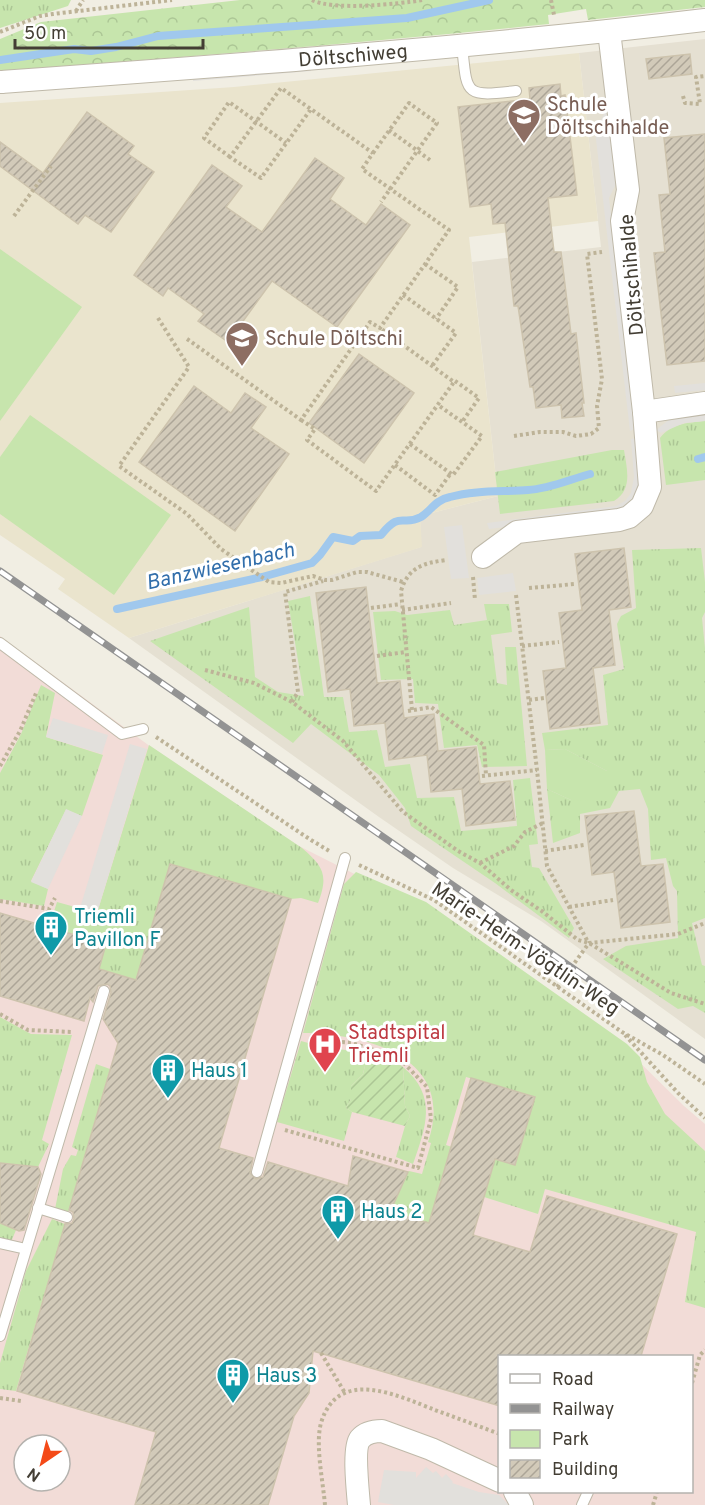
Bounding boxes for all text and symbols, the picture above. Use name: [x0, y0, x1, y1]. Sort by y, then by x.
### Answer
scale bar: [15, 12, 202, 50]
text: 50 m: [24, 23, 66, 46]
street label: Döltschiweg: [297, 39, 409, 75]
place label: Schule Döltschihalde: [547, 93, 669, 142]
school or university icon: Schule Döltschihalde: [506, 97, 542, 144]
street label: Döltschihalde: [615, 213, 651, 337]
school or university icon: Schule Döltschi: [224, 320, 260, 367]
place label: Schule Döltschi: [265, 327, 403, 353]
water label: Banzwiesenbach: [144, 537, 298, 598]
street label: Marie-Heim-Vögtlin-Weg: [426, 877, 624, 1022]
place label: Triemli Pavillon F: [74, 905, 161, 954]
building icon: Triemli Pavillon F: [33, 909, 69, 956]
place label: Stadtspital Triemli: [348, 1021, 445, 1070]
hospital icon: Stadtspital Triemli: [307, 1026, 343, 1073]
building icon: Haus 1: [150, 1052, 186, 1099]
place label: Haus 1: [191, 1059, 248, 1085]
building icon: Haus 2: [320, 1193, 356, 1240]
place label: Haus 2: [361, 1200, 423, 1226]
legend: [498, 1355, 693, 1493]
building icon: Haus 3: [215, 1357, 251, 1404]
place label: Haus 3: [256, 1364, 317, 1390]
text: Road: [552, 1369, 594, 1392]
text: Railway: [552, 1399, 614, 1422]
text: Park: [552, 1429, 589, 1452]
north arrow: [12, 1433, 72, 1493]
text: Building: [552, 1459, 618, 1482]
text: N: [24, 1462, 45, 1485]

